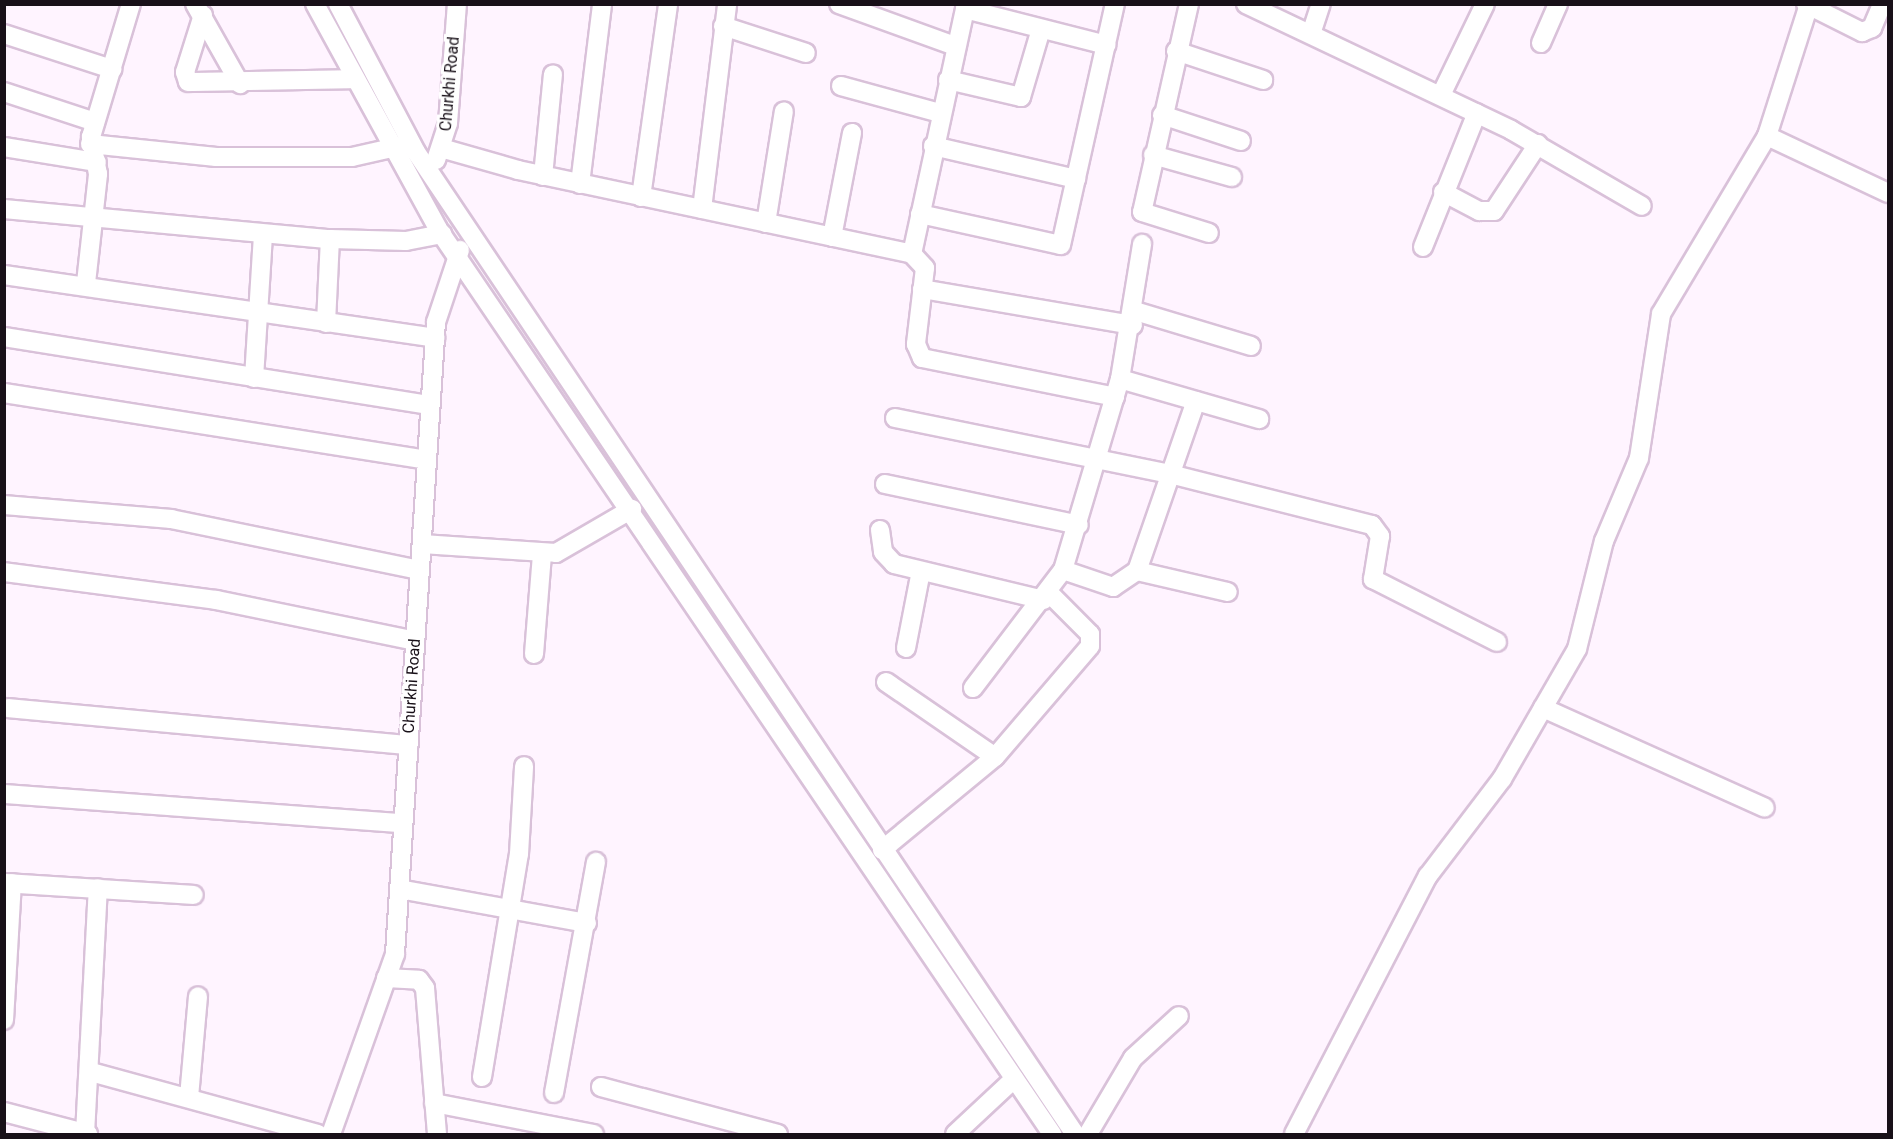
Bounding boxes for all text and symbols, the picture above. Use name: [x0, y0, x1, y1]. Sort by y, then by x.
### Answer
street label: Churkhi Road: [436, 36, 464, 132]
street label: Churkhi Road: [399, 638, 425, 734]

